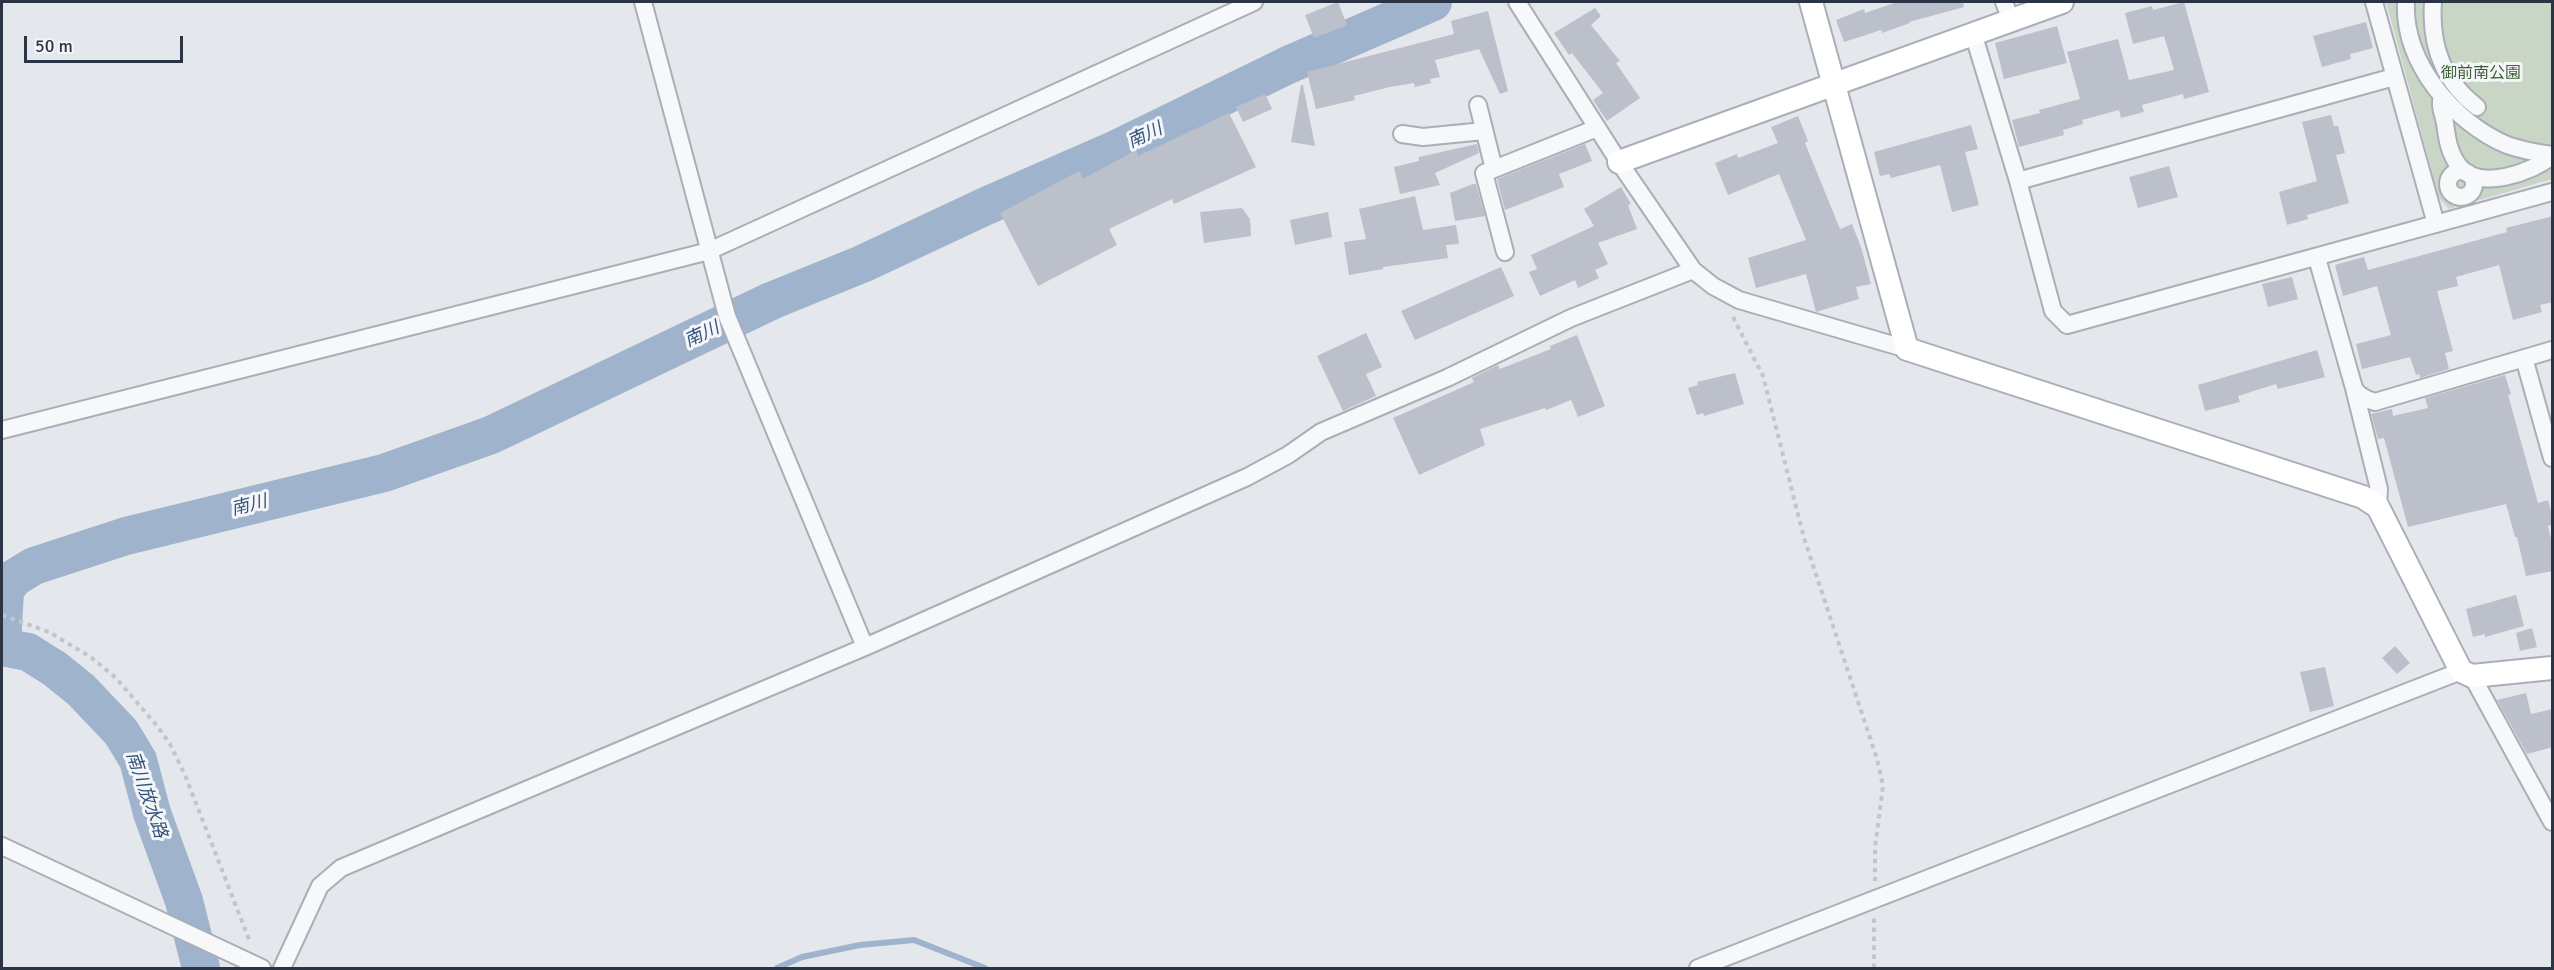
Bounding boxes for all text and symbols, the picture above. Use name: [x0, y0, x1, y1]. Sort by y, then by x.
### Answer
scale bar: [27, 24, 186, 62]
text: 50 m: [35, 35, 73, 57]
park label: 御前南公園: [2441, 64, 2521, 84]
water label: 南川: [1124, 119, 1166, 153]
water label: 南川: [681, 318, 723, 352]
water label: 南川: [229, 491, 269, 521]
water label: 南川放水路: [121, 749, 171, 841]

